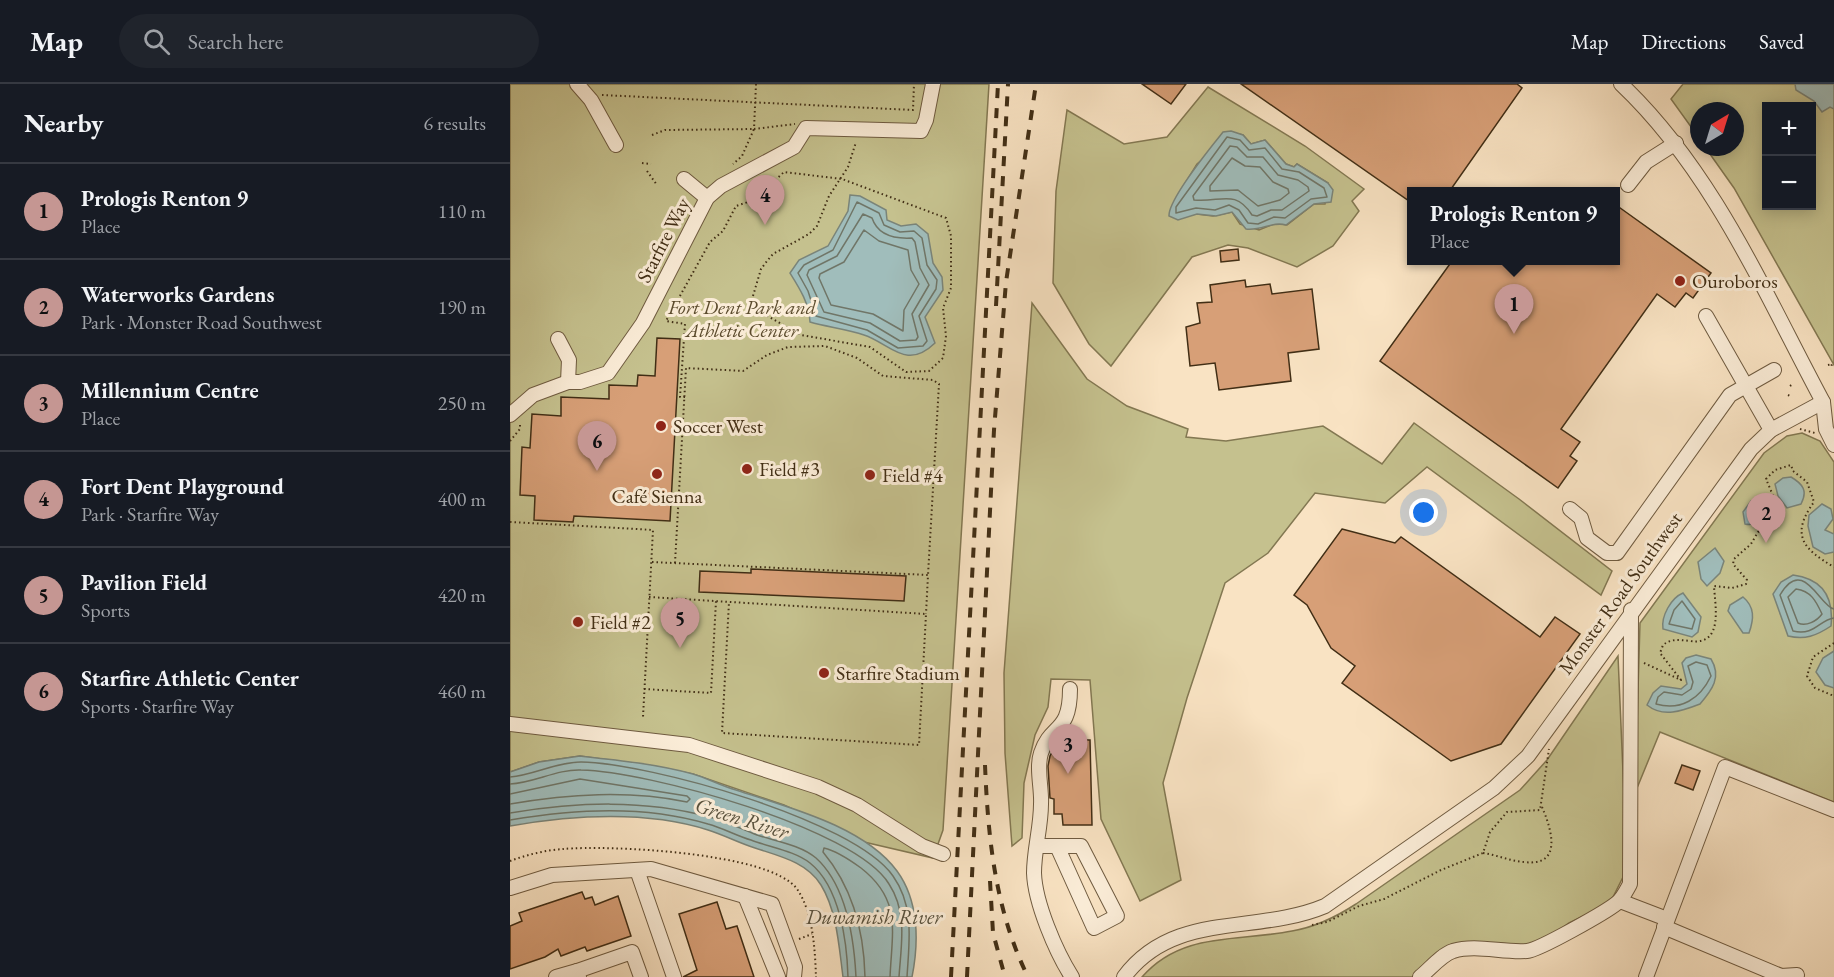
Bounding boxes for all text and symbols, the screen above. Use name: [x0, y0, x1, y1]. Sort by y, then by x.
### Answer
search box: [119, 14, 539, 68]
text: Map: [30, 23, 83, 59]
icon: search: [140, 25, 173, 58]
text: Search here: [188, 27, 283, 56]
text: Map: [1571, 28, 1608, 55]
text: Directions: [1641, 28, 1726, 55]
text: Saved: [1759, 28, 1804, 55]
north arrow: [1690, 102, 1744, 156]
map controls: [1762, 102, 1816, 210]
button: +: [1762, 102, 1816, 156]
text: Nearby: [24, 106, 104, 140]
text: 6 results: [423, 110, 486, 136]
button: −: [1762, 156, 1816, 210]
pin: 4: [746, 176, 784, 225]
text: Prologis Renton 9: [81, 184, 248, 213]
popup: [1407, 187, 1620, 265]
street label: Starfire Way: [631, 193, 696, 287]
text: 1: [38, 198, 49, 224]
text: 110 m: [438, 198, 486, 224]
text: Prologis Renton 9: [1430, 199, 1597, 228]
text: Place: [81, 213, 120, 239]
text: Place: [1430, 228, 1469, 254]
place label: Ouroboros: [1692, 268, 1778, 294]
marker: Ouroboros: [1673, 274, 1687, 288]
text: Waterworks Gardens: [81, 280, 274, 309]
pin: 1: [1494, 284, 1534, 334]
text: 2: [38, 294, 49, 320]
text: 190 m: [438, 294, 486, 320]
park label: Fort Dent Park and Athletic Center: [667, 294, 817, 343]
text: Park · Monster Road Southwest: [81, 309, 322, 335]
text: Millennium Centre: [81, 376, 259, 405]
text: 3: [38, 390, 49, 416]
text: 250 m: [438, 390, 486, 416]
text: Place: [81, 405, 120, 431]
place label: Soccer West: [673, 413, 764, 439]
marker: Soccer West: [654, 419, 668, 433]
pin: 6: [578, 422, 616, 471]
place label: Field #3: [759, 456, 820, 482]
marker: Field #3: [740, 462, 754, 476]
place label: Field #4: [882, 462, 943, 488]
marker: Café Sienna: [650, 467, 664, 481]
marker: Field #4: [863, 468, 877, 482]
text: Fort Dent Playground: [81, 472, 284, 501]
place label: Café Sienna: [612, 483, 702, 509]
text: 4: [38, 486, 49, 512]
text: 400 m: [438, 486, 486, 512]
pin: 2: [1746, 494, 1786, 543]
your location: [1409, 498, 1438, 527]
text: Park · Starfire Way: [81, 501, 219, 527]
street label: Monster Road Southwest: [1552, 506, 1688, 679]
text: Pavilion Field: [81, 568, 207, 597]
text: 5: [38, 582, 49, 608]
text: 420 m: [438, 582, 486, 608]
text: Sports: [81, 597, 130, 623]
pin: 5: [660, 598, 700, 648]
place label: Field #2: [590, 609, 651, 635]
marker: Field #2: [571, 615, 585, 629]
place label: Starfire Stadium: [836, 660, 960, 686]
text: Starfire Athletic Center: [81, 664, 299, 693]
marker: Starfire Stadium: [817, 666, 831, 680]
text: 6: [38, 678, 49, 704]
text: 460 m: [438, 678, 486, 704]
text: Sports · Starfire Way: [81, 693, 234, 719]
pin: 3: [1048, 724, 1088, 774]
water label: Green River: [692, 791, 793, 845]
water label: Duwamish River: [805, 903, 943, 930]

